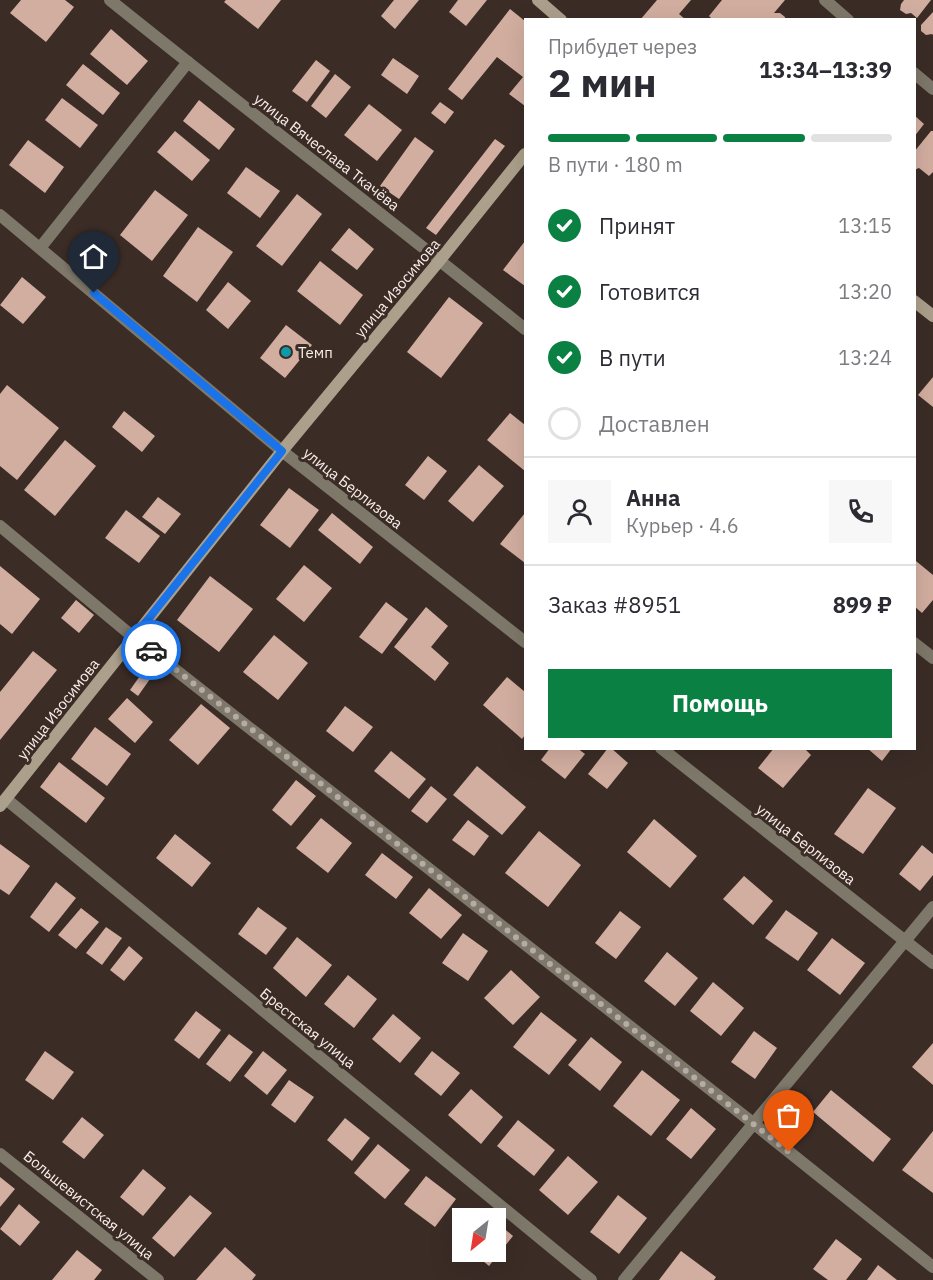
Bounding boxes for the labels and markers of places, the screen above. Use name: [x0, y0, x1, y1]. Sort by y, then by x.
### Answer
pin: [68, 231, 119, 293]
place label: Темп: [298, 343, 333, 362]
marker: Темп: [279, 345, 293, 359]
pin: [763, 1090, 814, 1152]

